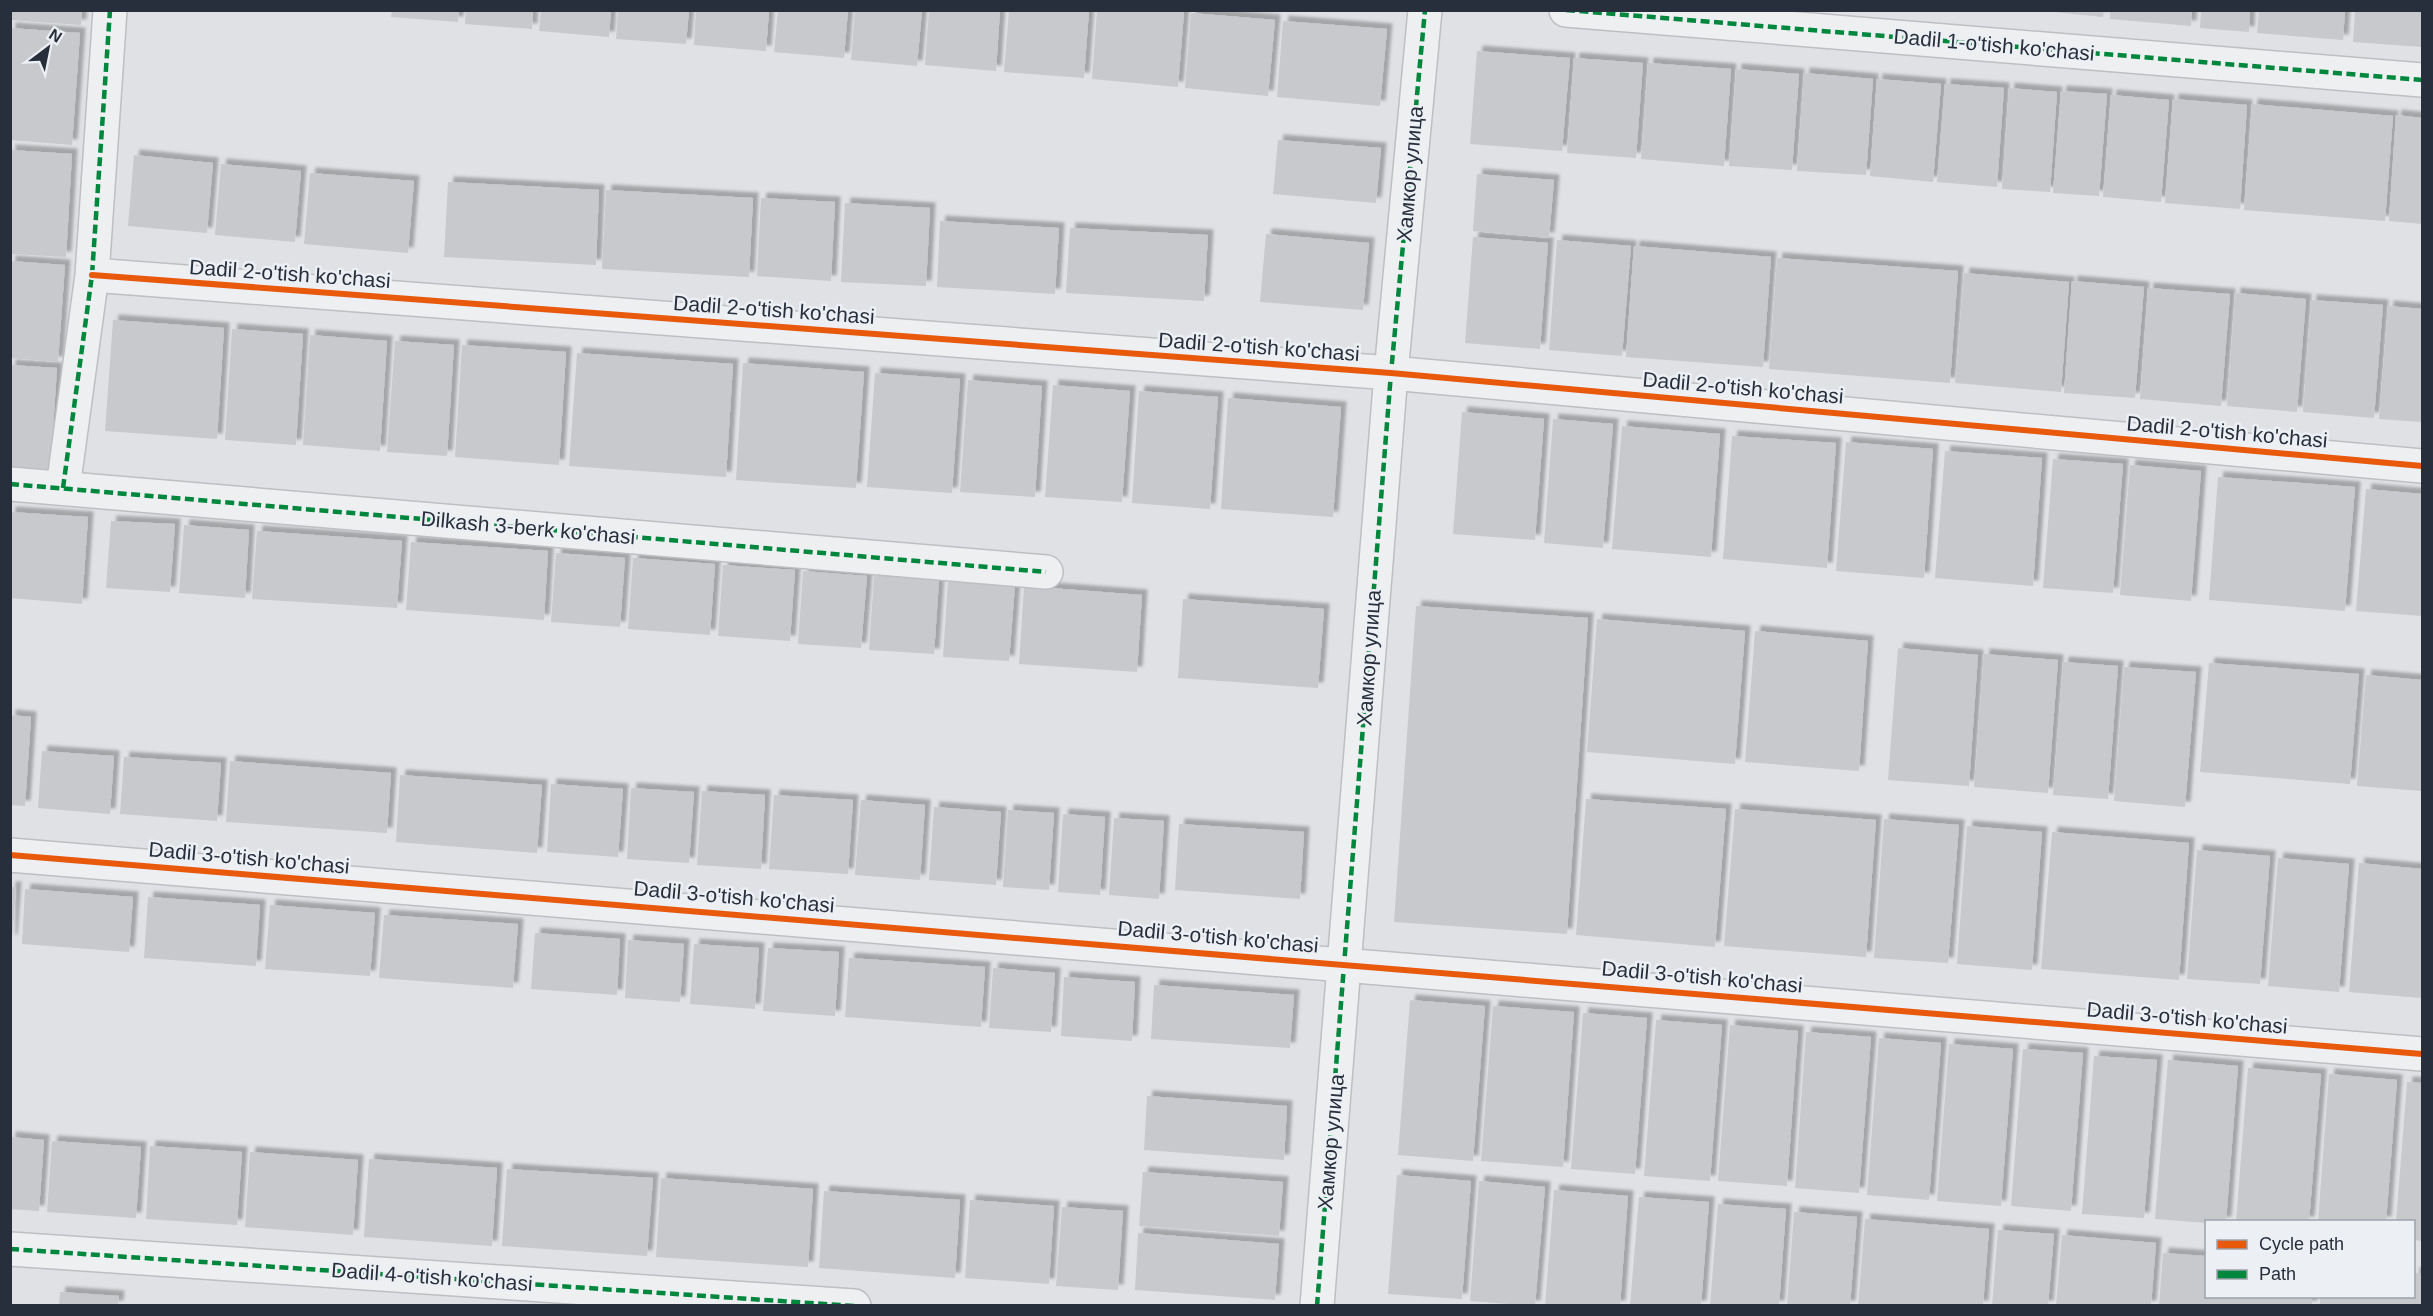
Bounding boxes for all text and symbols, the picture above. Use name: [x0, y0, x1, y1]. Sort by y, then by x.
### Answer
north arrow: [18, 18, 78, 78]
street label: Dadil 1-o'tish ko'chasi: [1893, 24, 2096, 65]
text: N: [46, 25, 65, 46]
street label: Хамкор улица: [1392, 105, 1427, 243]
street label: Dadil 2-o'tish ko'chasi: [189, 255, 391, 292]
street label: Dadil 2-o'tish ko'chasi: [673, 291, 875, 328]
street label: Dadil 2-o'tish ko'chasi: [1158, 328, 1360, 365]
street label: Dadil 2-o'tish ko'chasi: [1642, 367, 1845, 408]
street label: Dadil 2-o'tish ko'chasi: [2126, 411, 2329, 452]
street label: Dilkash 3-berk ko'chasi: [420, 507, 636, 548]
street label: Хамкор улица: [1352, 589, 1385, 727]
street label: Dadil 3-o'tish ko'chasi: [148, 837, 351, 878]
street label: Dadil 3-o'tish ko'chasi: [633, 876, 836, 917]
street label: Dadil 3-o'tish ko'chasi: [1117, 916, 1320, 957]
street label: Dadil 3-o'tish ko'chasi: [1601, 956, 1804, 997]
street label: Dadil 3-o'tish ko'chasi: [2086, 997, 2289, 1038]
street label: Хамкор улица: [1313, 1073, 1348, 1211]
legend: [2205, 1220, 2415, 1298]
text: Cycle path: [2259, 1234, 2344, 1254]
street label: Dadil 4-o'tish ko'chasi: [331, 1258, 533, 1295]
text: Path: [2259, 1264, 2296, 1284]

